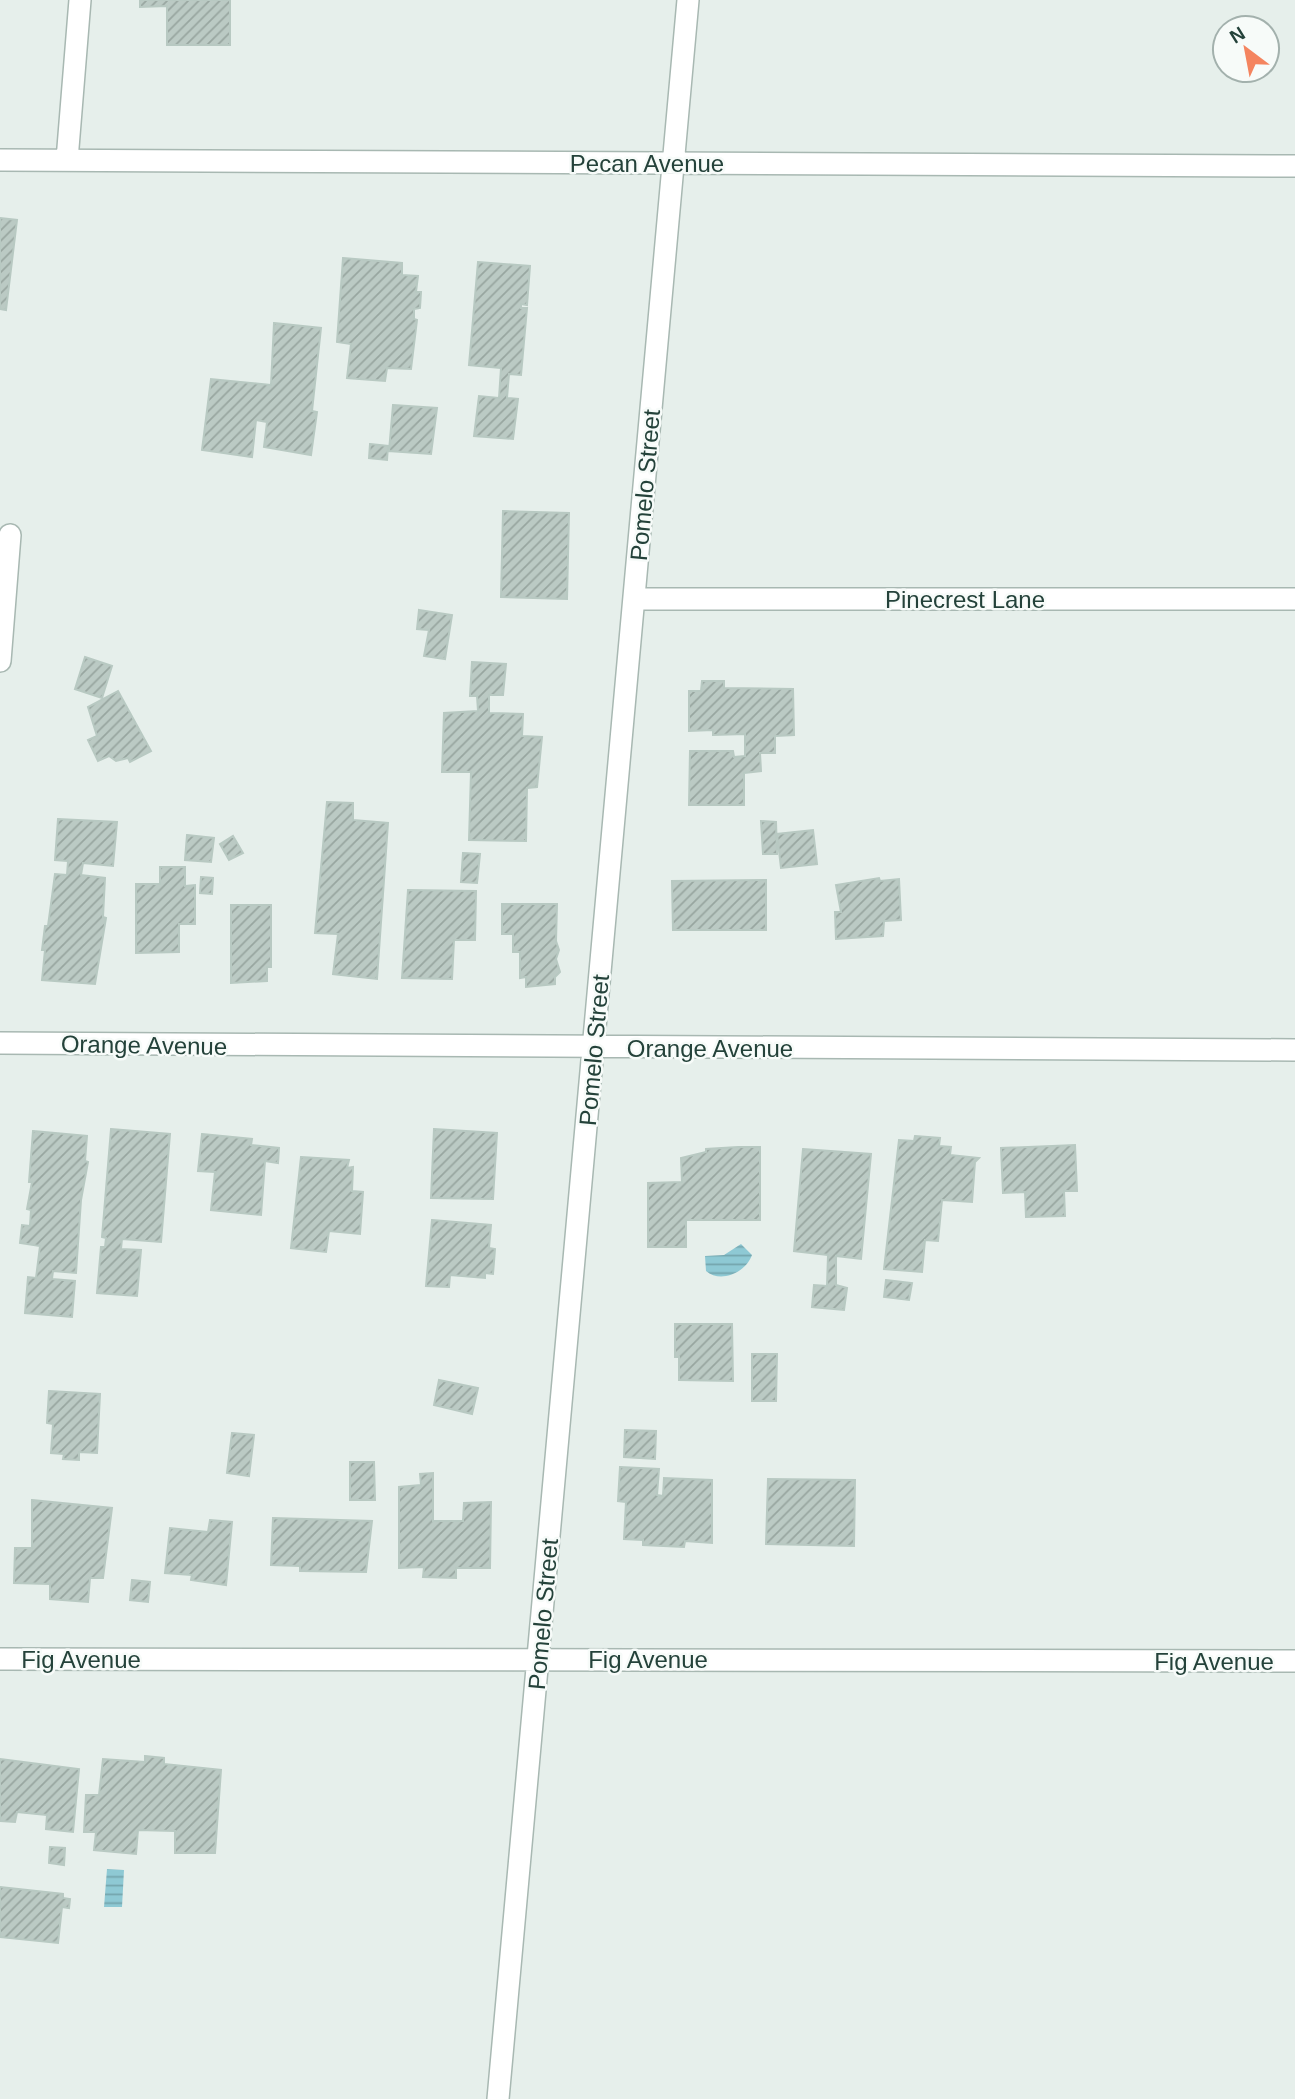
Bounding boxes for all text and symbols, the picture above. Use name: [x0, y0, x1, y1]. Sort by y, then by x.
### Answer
north arrow: [1211, 14, 1281, 84]
text: N: [1226, 22, 1249, 48]
street label: Pecan Avenue: [570, 150, 724, 177]
street label: Pomelo Street: [625, 408, 665, 562]
street label: Pinecrest Lane: [885, 586, 1045, 613]
street label: Pomelo Street: [574, 973, 614, 1127]
street label: Orange Avenue: [61, 1030, 227, 1060]
street label: Orange Avenue: [627, 1035, 793, 1062]
street label: Pomelo Street: [523, 1537, 563, 1691]
street label: Fig Avenue: [21, 1646, 141, 1673]
street label: Fig Avenue: [588, 1646, 708, 1673]
street label: Fig Avenue: [1154, 1648, 1274, 1675]

